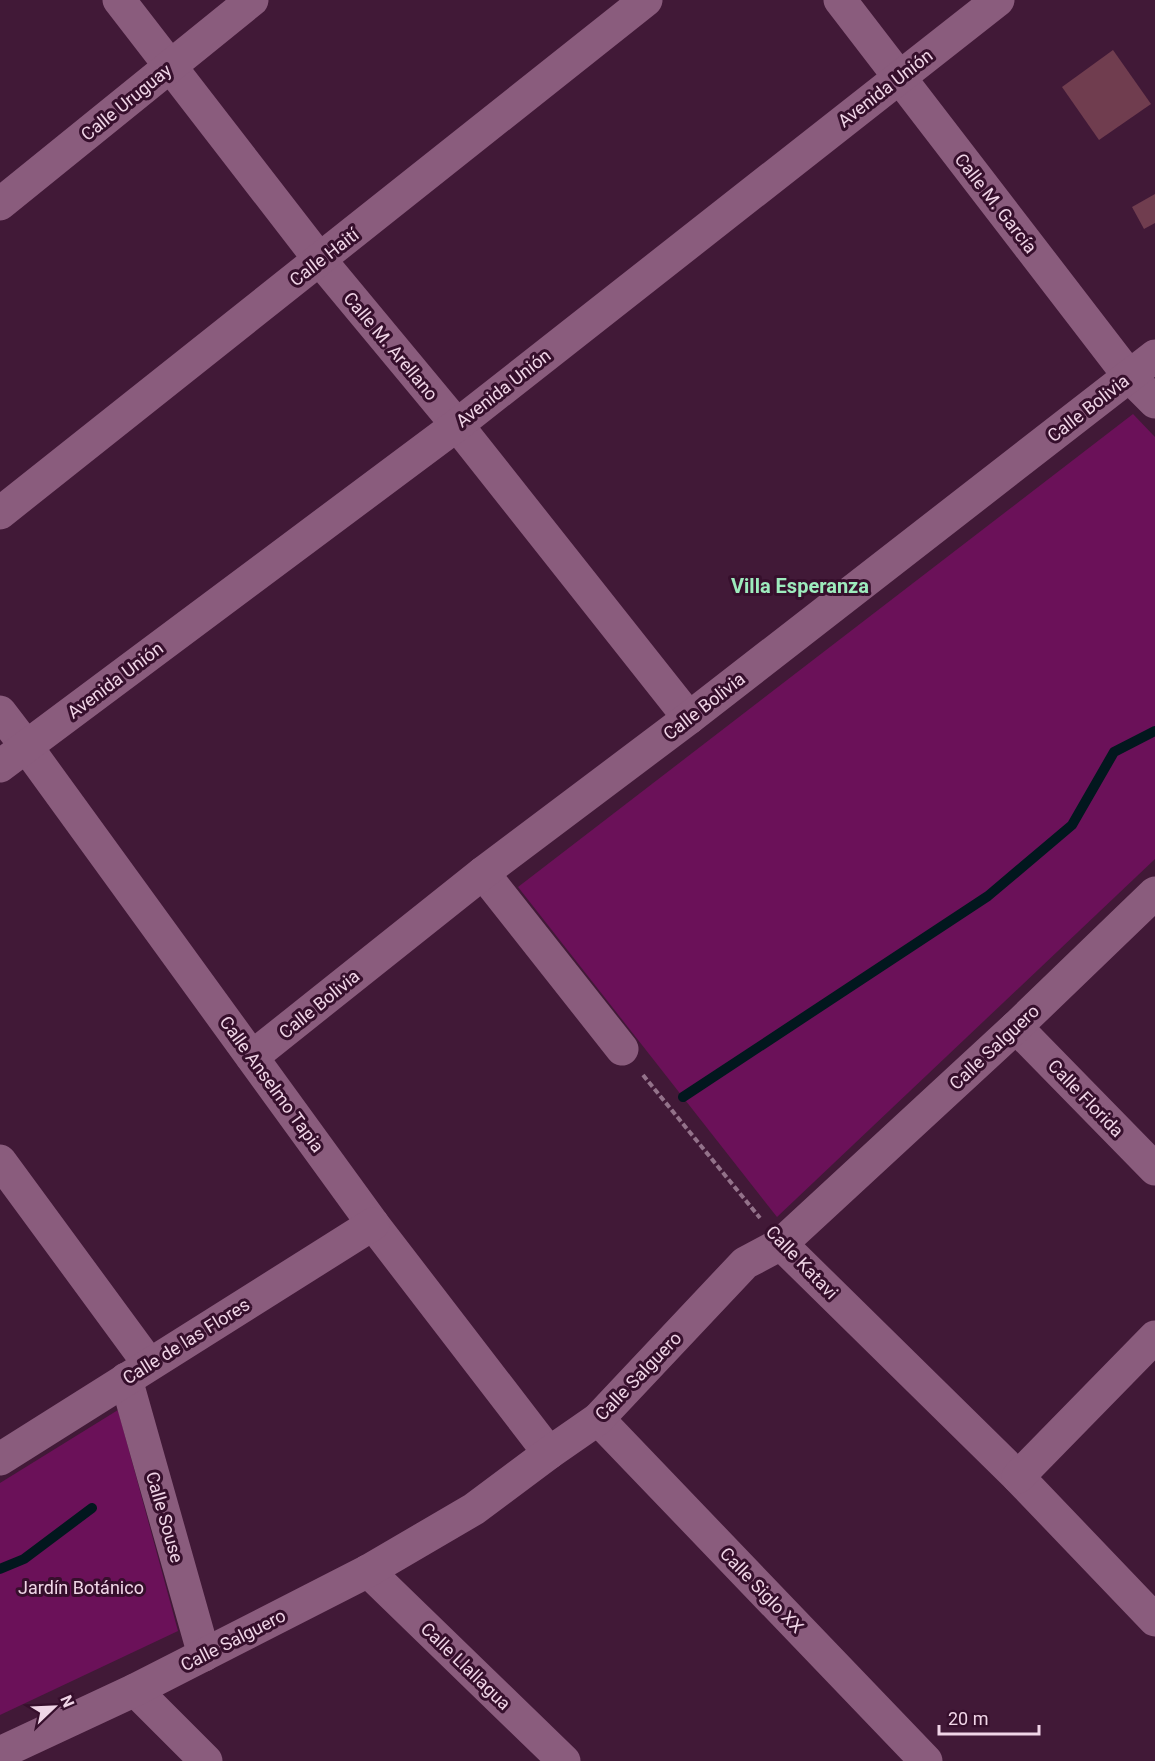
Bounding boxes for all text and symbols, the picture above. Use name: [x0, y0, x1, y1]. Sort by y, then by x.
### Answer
street label: Avenida Unión: [833, 45, 937, 131]
street label: Calle Uruguay: [77, 59, 176, 145]
street label: Calle M. García: [951, 149, 1041, 257]
street label: Calle Haití: [285, 223, 363, 290]
street label: Calle M. Arellano: [340, 287, 442, 405]
street label: Avenida Unión: [451, 345, 555, 431]
street label: Calle Bolivia: [1043, 370, 1133, 446]
district label: Villa Esperanza: [731, 574, 869, 598]
street label: Avenida Unión: [63, 637, 167, 723]
street label: Calle Bolivia: [659, 668, 749, 744]
street label: Calle Bolivia: [275, 965, 363, 1043]
street label: Calle Salguero: [945, 1000, 1043, 1094]
street label: Calle Anselmo Tapia: [216, 1012, 328, 1156]
street label: Calle Florida: [1044, 1055, 1128, 1141]
street label: Calle Katavi: [762, 1221, 842, 1303]
street label: Calle de las Flores: [119, 1293, 253, 1389]
street label: Calle Salguero: [591, 1327, 685, 1425]
street label: Calle Souse: [142, 1469, 188, 1565]
street label: Calle Siglo XX: [716, 1543, 808, 1637]
park label: Jardín Botánico: [18, 1577, 144, 1598]
street label: Calle Salguero: [177, 1605, 289, 1675]
street label: Calle Llallagua: [417, 1618, 515, 1714]
north arrow: [24, 1677, 84, 1737]
text: N: [56, 1692, 78, 1710]
scale bar: [939, 1698, 1040, 1736]
text: 20 m: [948, 1708, 988, 1729]

